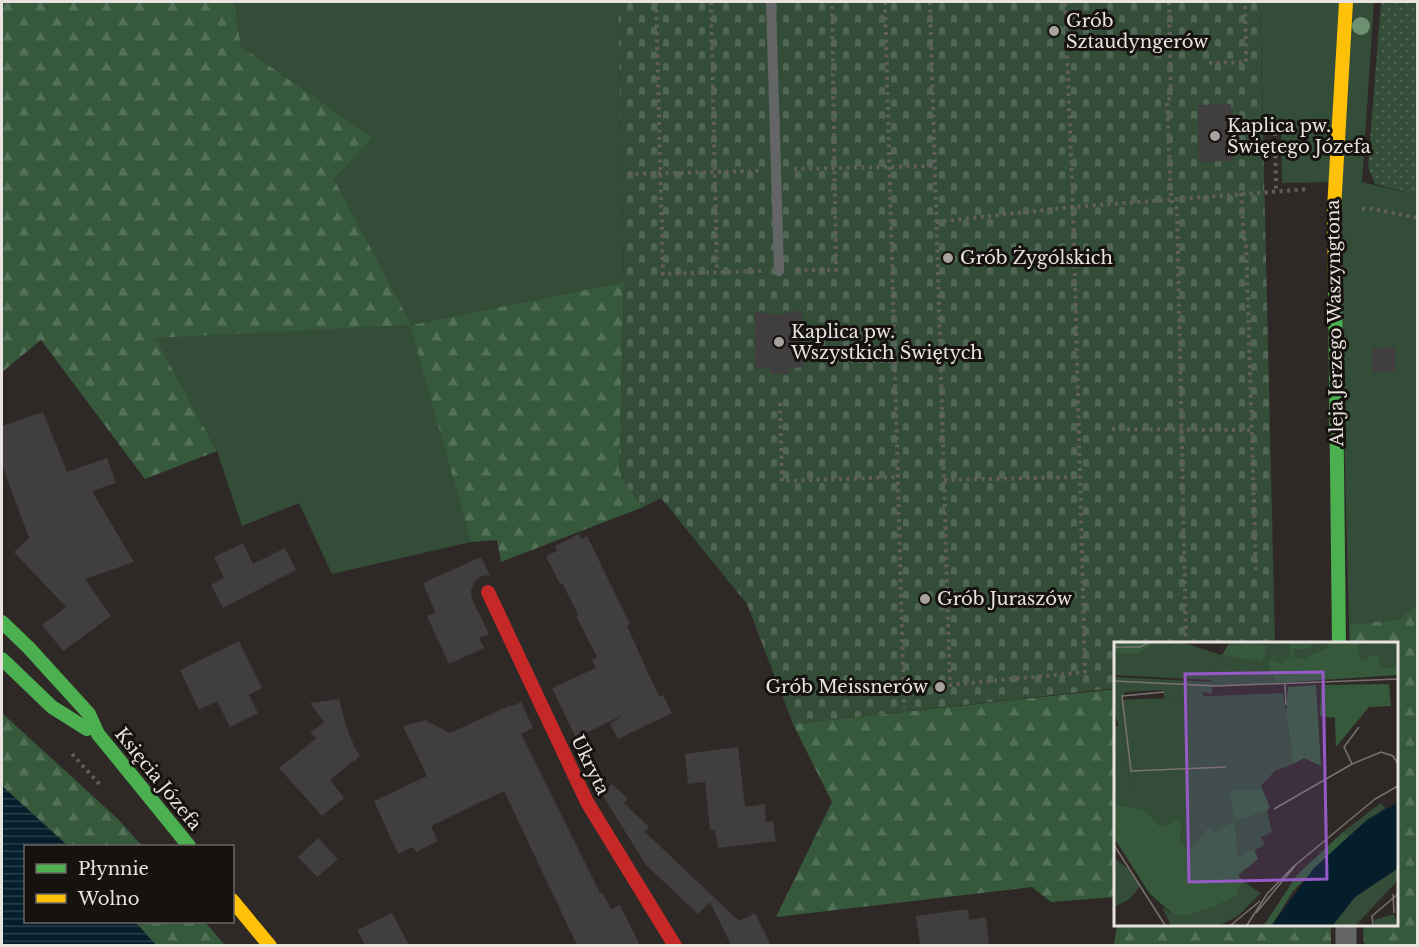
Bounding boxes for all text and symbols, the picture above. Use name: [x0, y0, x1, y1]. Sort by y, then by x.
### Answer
place label: Grób Sztaudyngerów: [1066, 10, 1209, 53]
marker: Grób Sztaudyngerów: [1047, 24, 1061, 38]
place label: Kaplica pw. Świętego Józefa: [1227, 115, 1371, 158]
marker: Kaplica pw. Świętego Józefa: [1208, 129, 1222, 143]
street label: Aleja Jerzego Waszyngtona: [1322, 199, 1348, 448]
place label: Grób Żygólskich: [960, 246, 1113, 269]
marker: Grób Żygólskich: [941, 251, 955, 265]
place label: Kaplica pw. Wszystkich Świętych: [790, 321, 983, 364]
marker: Kaplica pw. Wszystkich Świętych: [772, 335, 786, 349]
place label: Grób Juraszów: [937, 588, 1073, 610]
marker: Grób Juraszów: [918, 592, 932, 606]
inset map: [1114, 642, 1398, 926]
place label: Grób Meissnerów: [765, 676, 929, 698]
marker: Grób Meissnerów: [933, 680, 947, 694]
street label: Księcia Józefa: [110, 723, 206, 835]
street label: Ukryta: [566, 732, 614, 798]
legend: [24, 845, 234, 923]
text: Płynnie: [78, 858, 149, 880]
text: Wolno: [77, 888, 140, 910]

